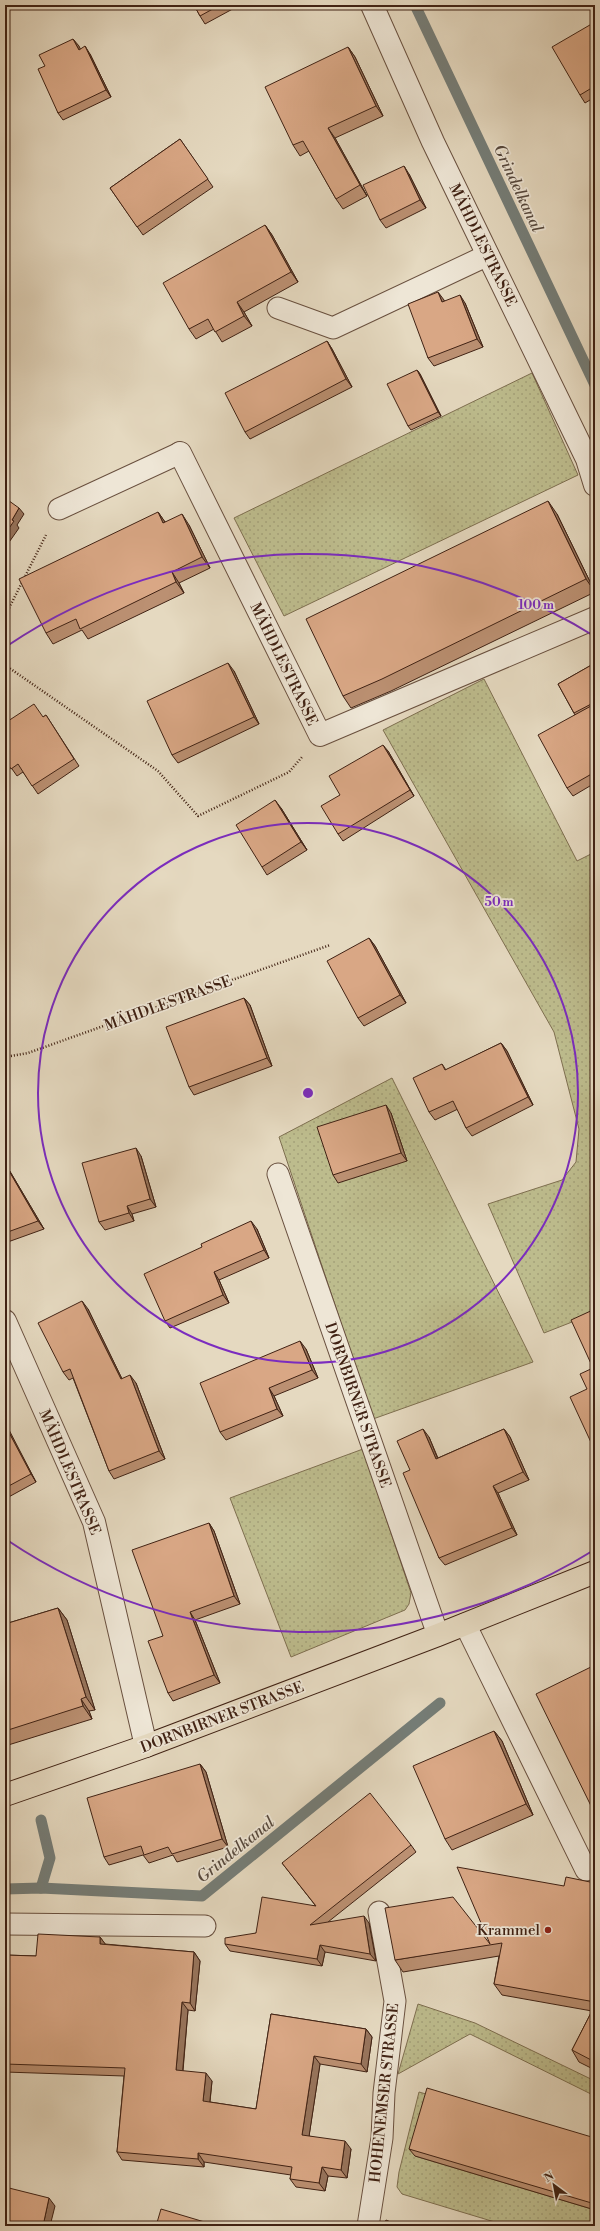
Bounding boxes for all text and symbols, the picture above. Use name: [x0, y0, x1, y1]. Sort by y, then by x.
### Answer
water label: Grindelkanal: [489, 141, 548, 236]
street label: MÄHDLESTRASSE: [444, 180, 521, 310]
text: 100 m: [518, 598, 554, 613]
street label: MÄHDLESTRASSE: [245, 599, 322, 729]
text: 50 m: [484, 895, 514, 910]
street label: MÄHDLESTRASSE: [102, 971, 235, 1035]
centre of rings: [301, 1086, 315, 1100]
street label: DORNBIRNER STRASSE: [320, 1320, 395, 1490]
street label: MÄHDLESTRASSE: [34, 1406, 105, 1538]
street label: DORNBIRNER STRASSE: [138, 1677, 307, 1757]
water label: Grindelkanal: [193, 1812, 279, 1887]
place label: Krammel: [477, 1921, 541, 1940]
marker: Krammel: [543, 1925, 553, 1935]
street label: HOHENEMSER STRASSE: [366, 2002, 403, 2184]
north arrow: [534, 2165, 574, 2205]
text: N: [542, 2169, 557, 2186]

